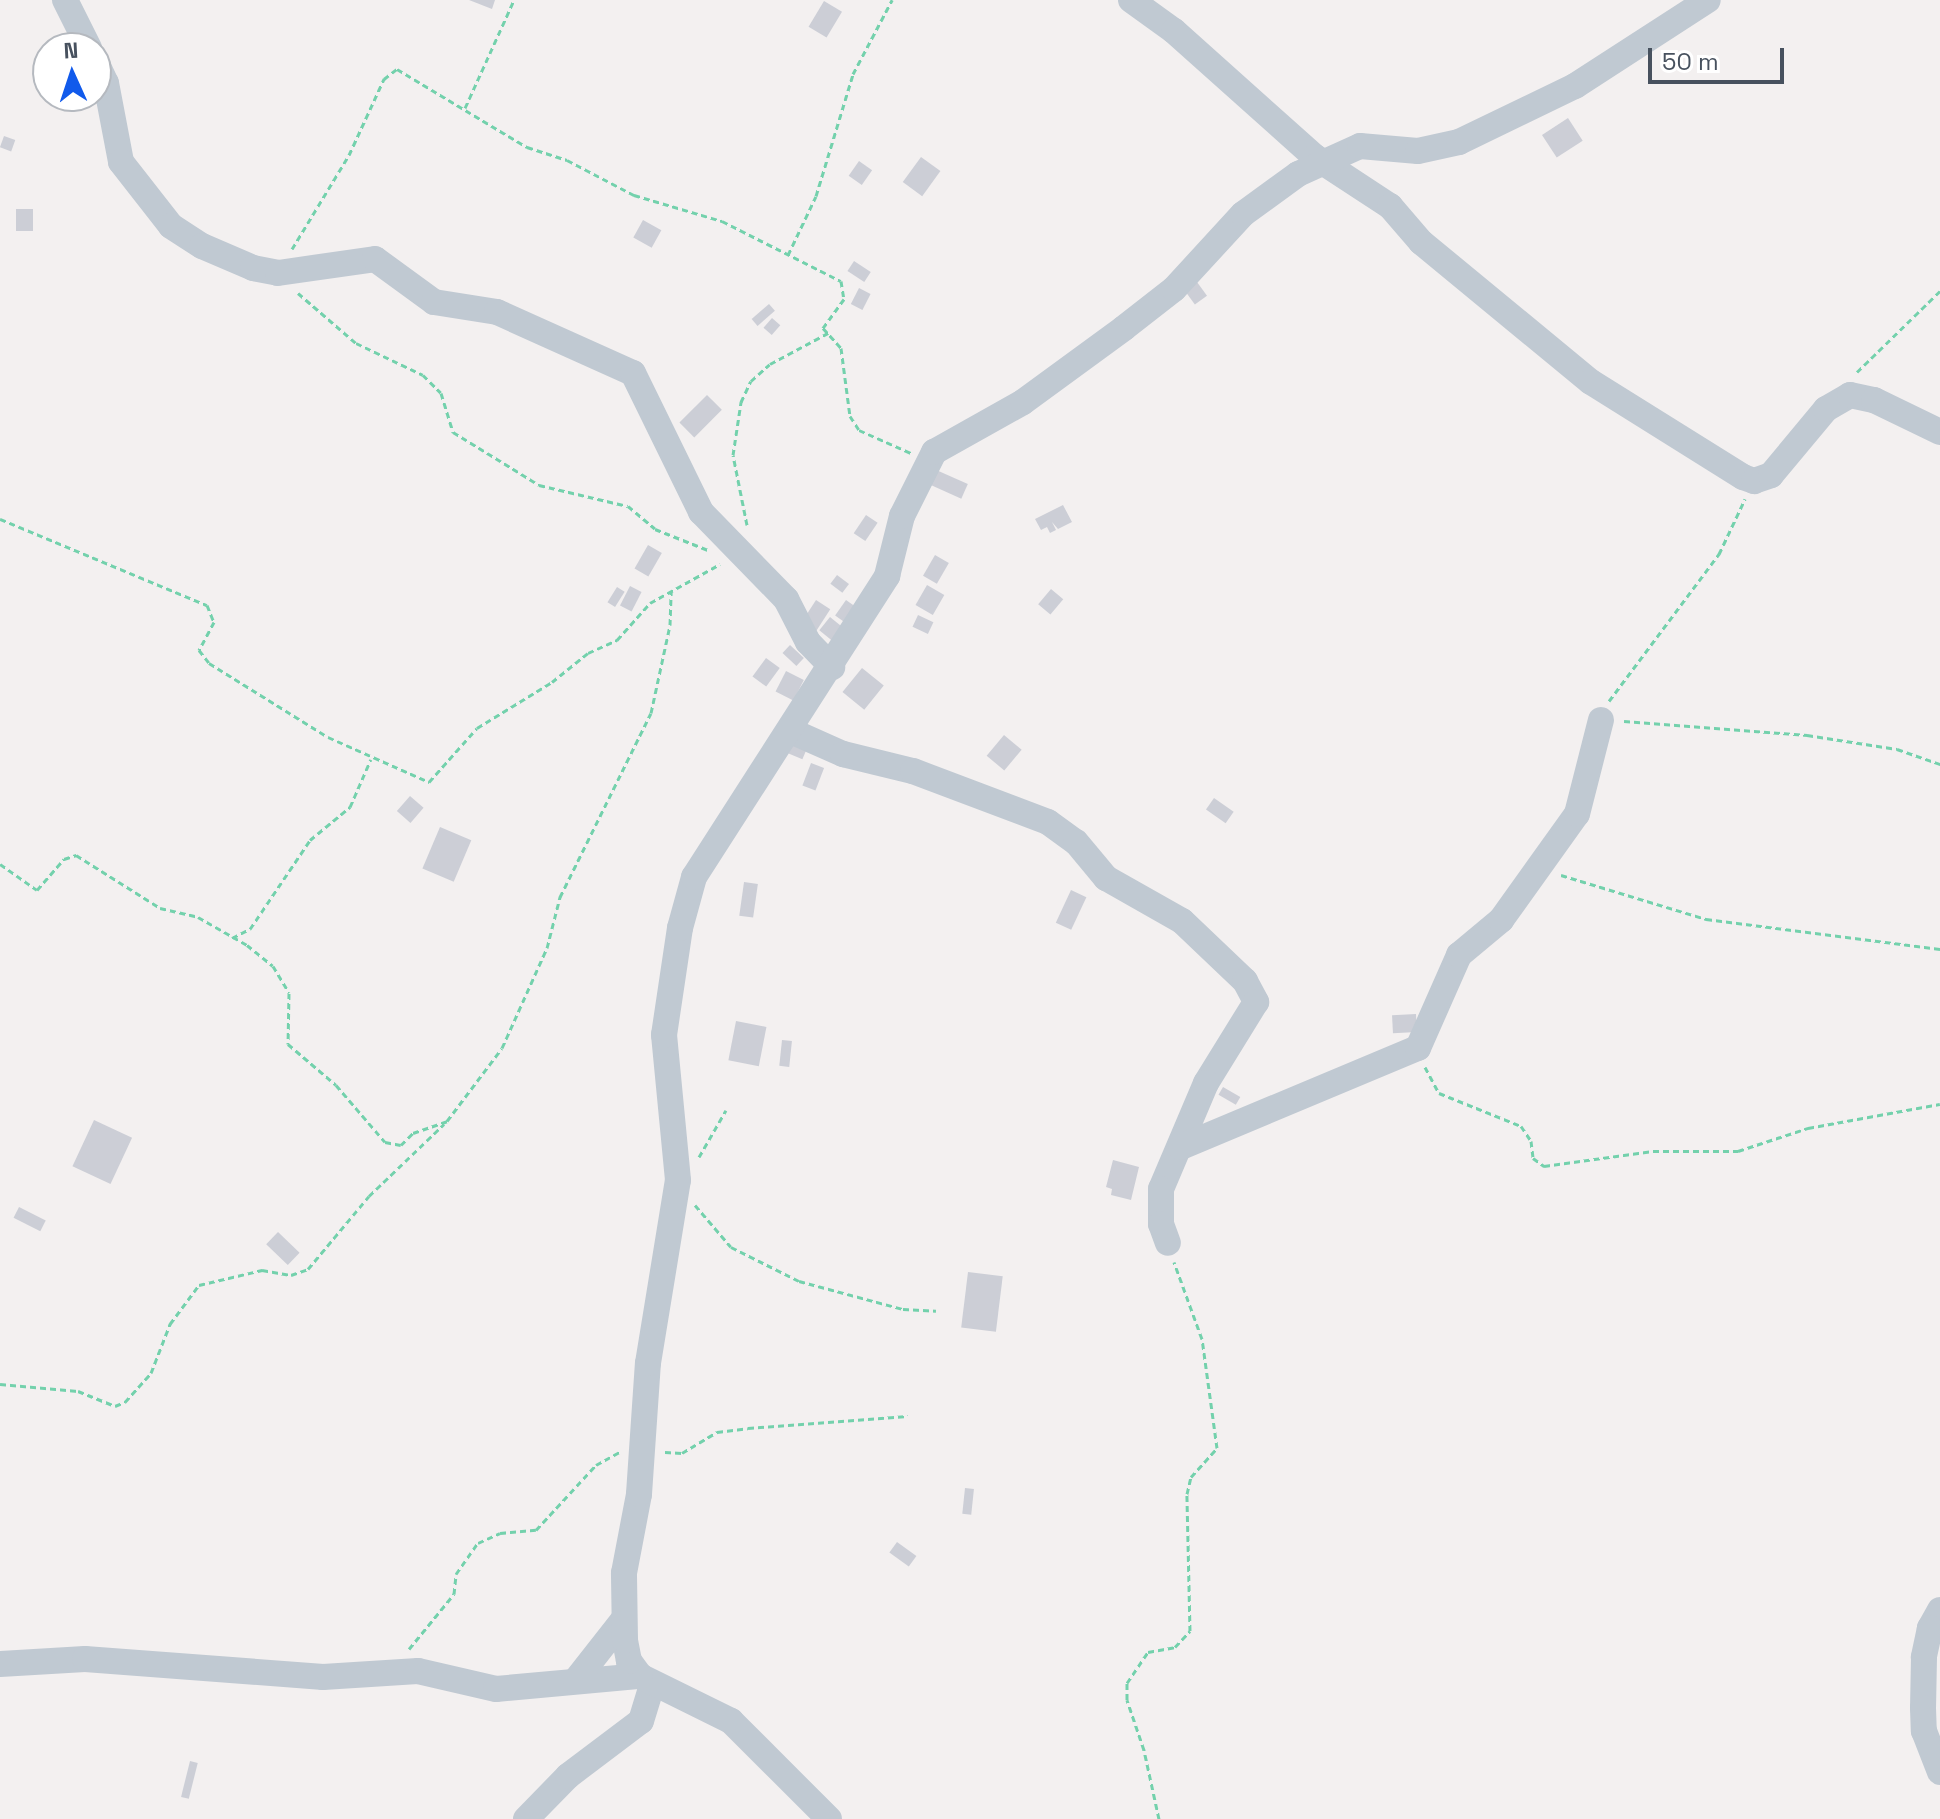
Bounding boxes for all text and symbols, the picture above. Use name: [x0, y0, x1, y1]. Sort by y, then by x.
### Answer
north arrow: [32, 32, 112, 112]
scale bar: [1652, 32, 1788, 82]
text: N: [63, 36, 79, 64]
text: 50 m: [1662, 46, 1719, 77]

